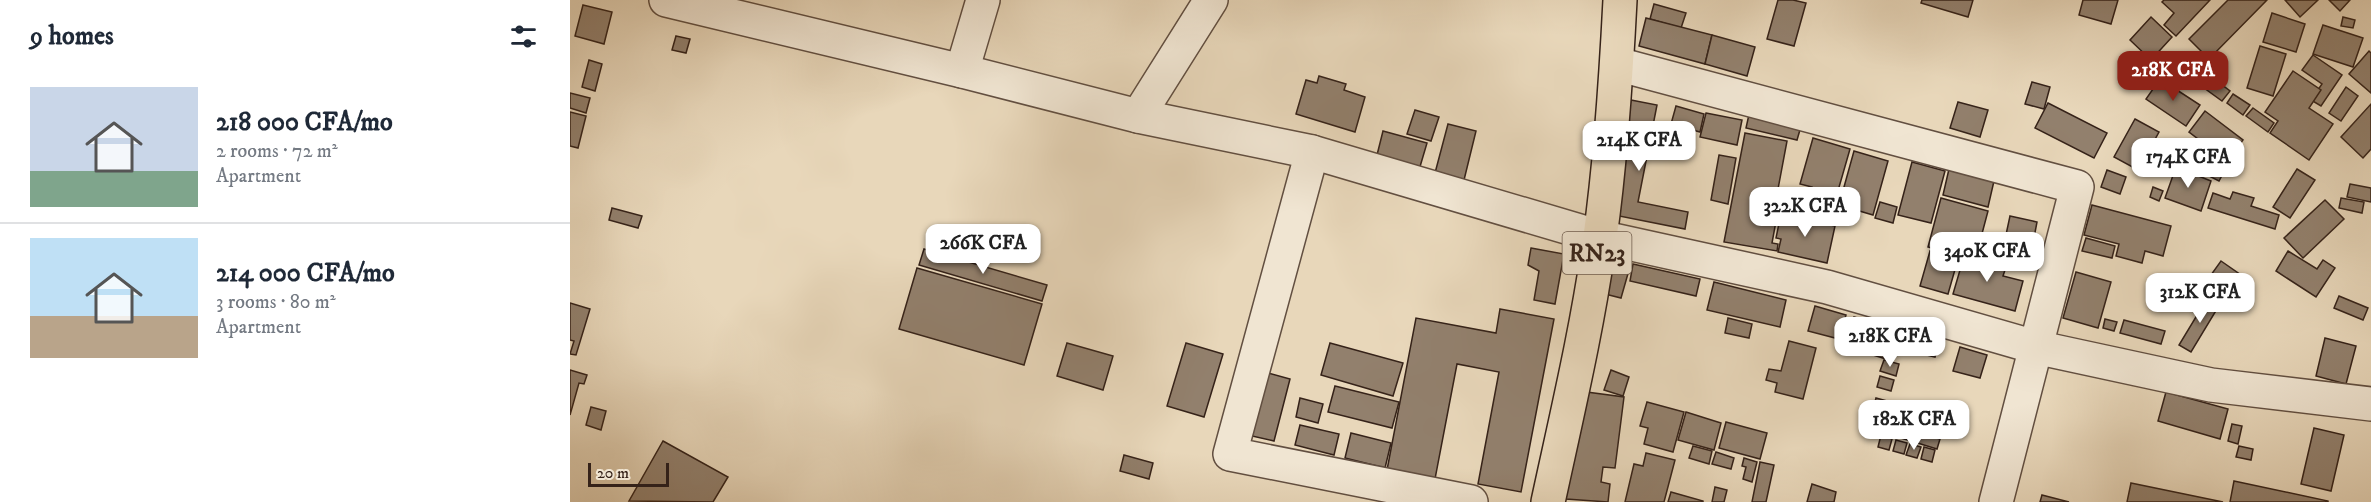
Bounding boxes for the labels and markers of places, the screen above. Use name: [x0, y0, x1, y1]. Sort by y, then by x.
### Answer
pin: 218K CFA: [2111, 51, 2235, 102]
pin: 214K CFA: [1577, 121, 1701, 172]
pin: 174K CFA: [2126, 138, 2250, 189]
pin: 322K CFA: [1743, 187, 1867, 238]
pin: 266K CFA: [921, 224, 1045, 275]
pin: 340K CFA: [1925, 232, 2049, 283]
pin: 312K CFA: [2138, 273, 2262, 324]
pin: 218K CFA: [1828, 317, 1952, 368]
pin: 182K CFA: [1852, 400, 1976, 451]

